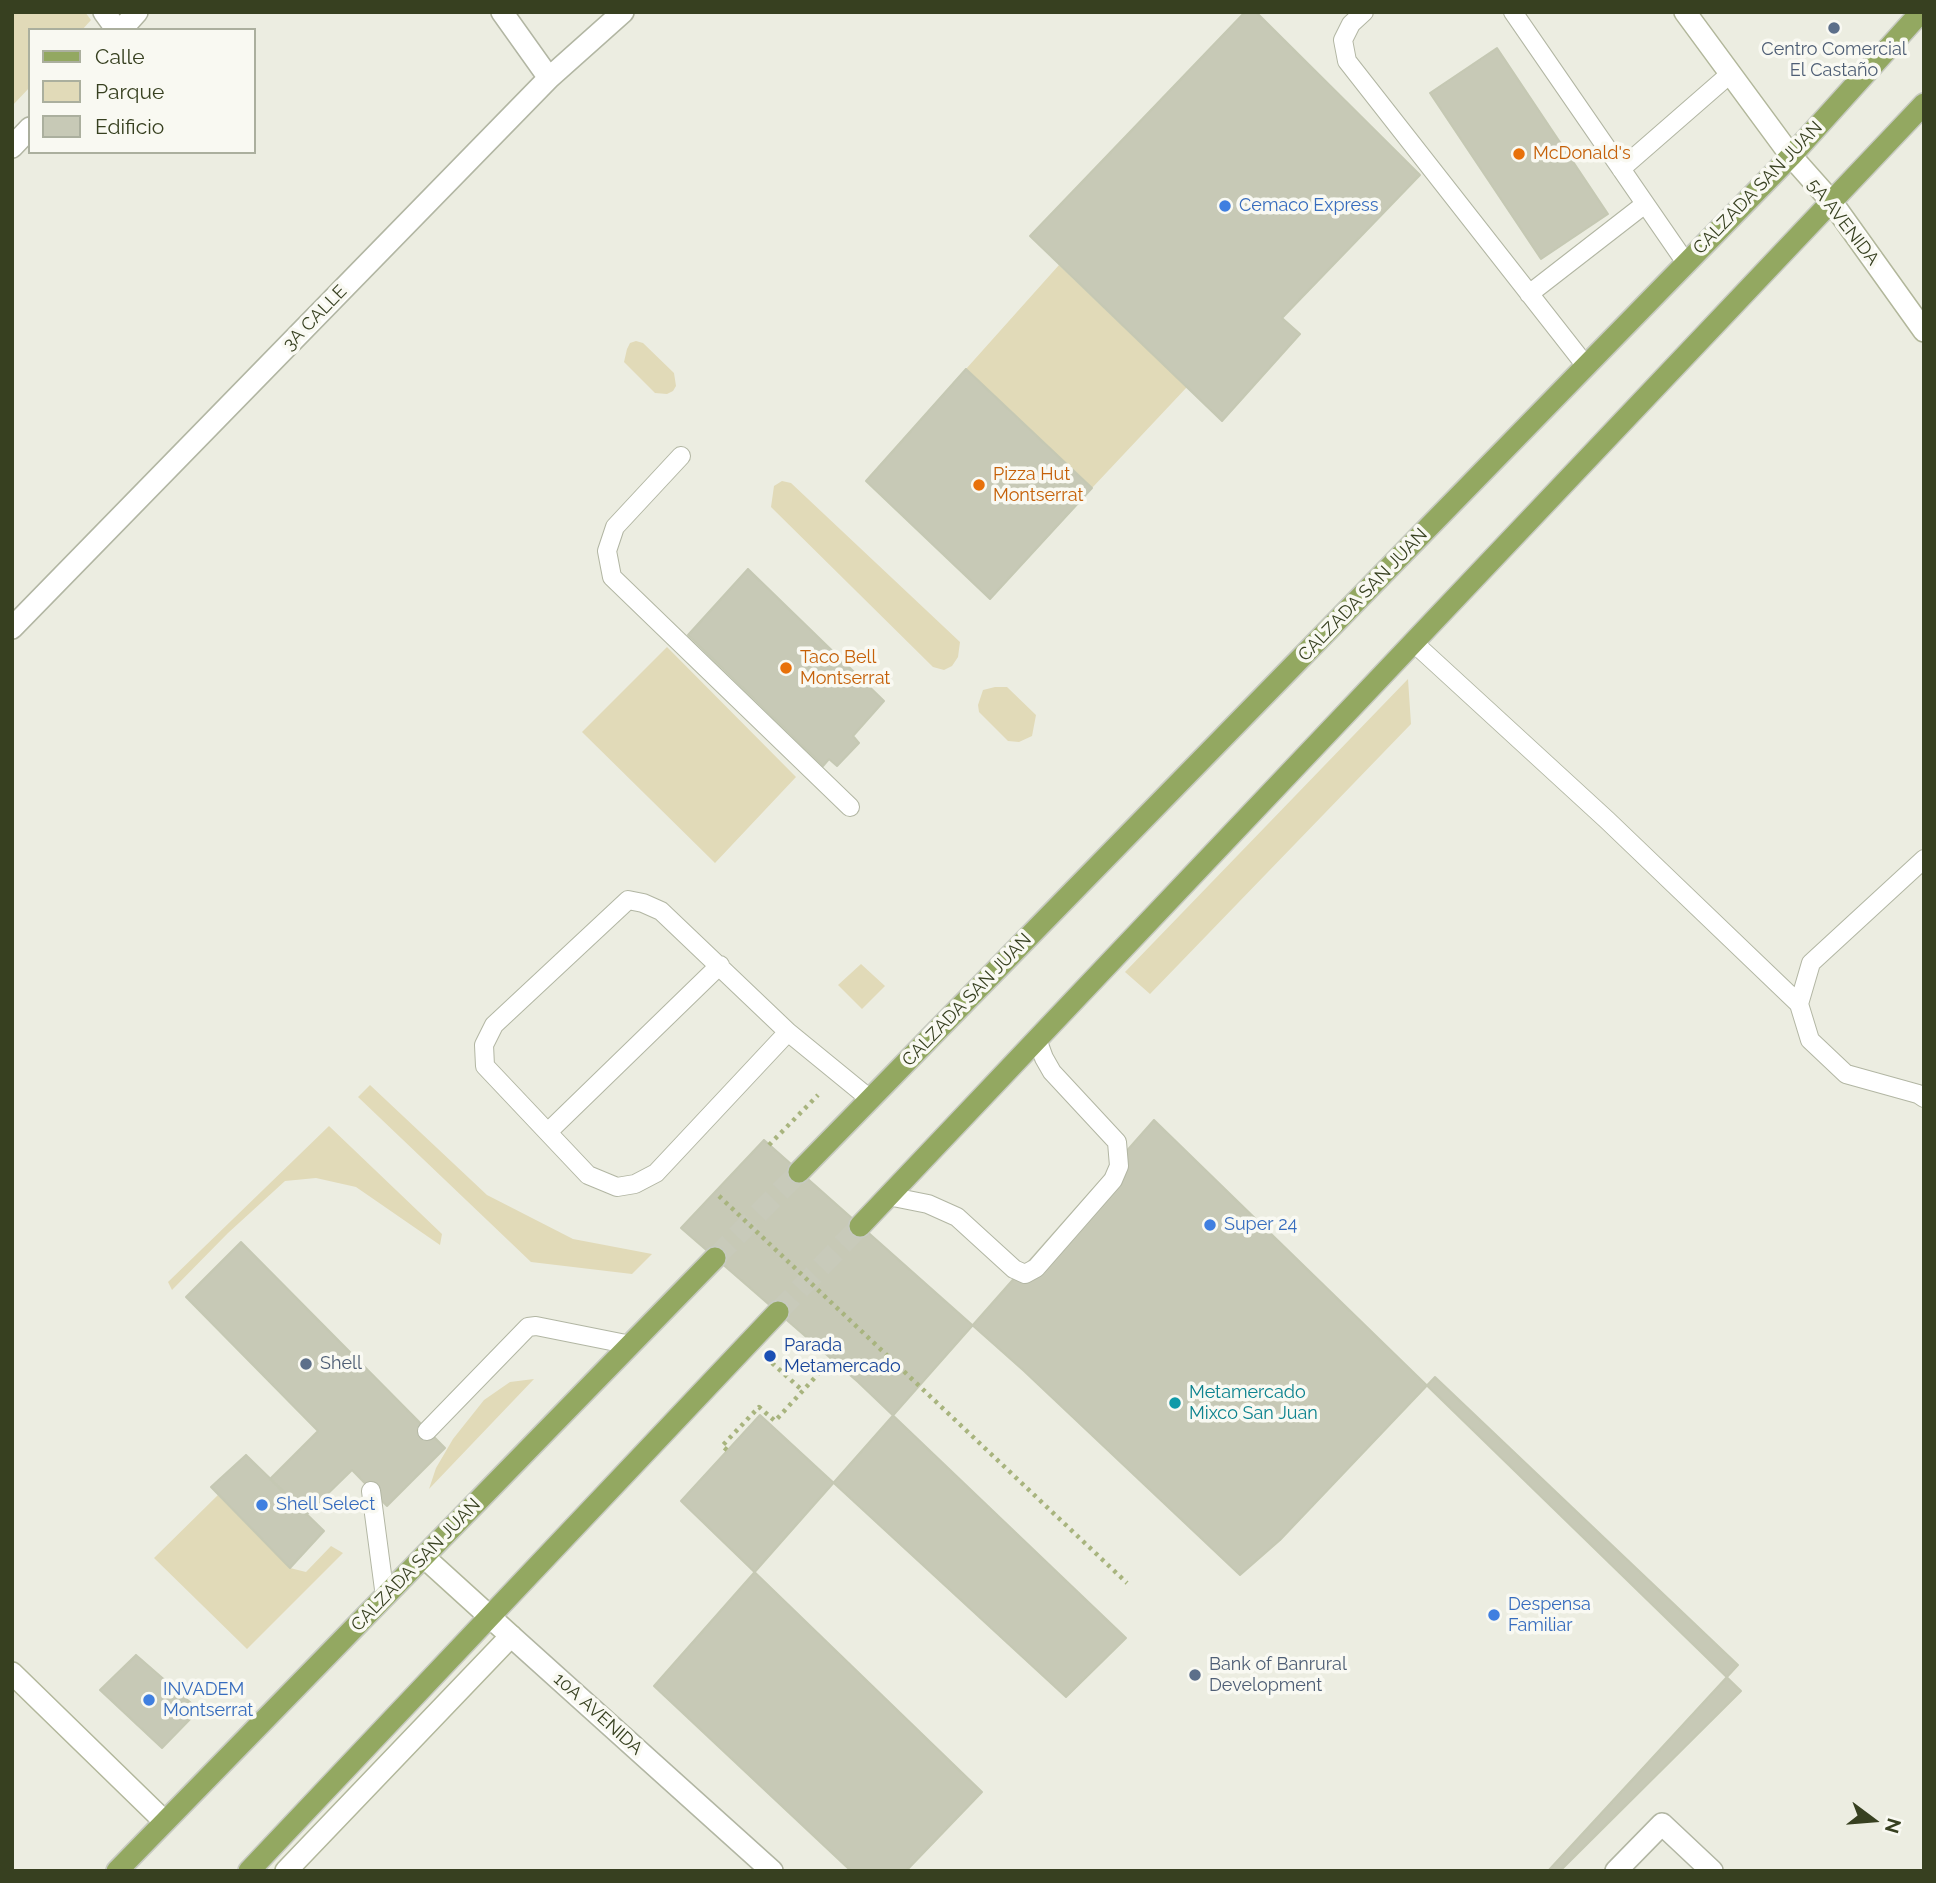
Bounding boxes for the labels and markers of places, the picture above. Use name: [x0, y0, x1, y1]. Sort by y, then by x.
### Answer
marker: Centro Comercial El Castaño: [1826, 20, 1842, 36]
place label: Centro Comercial El Castaño: [1761, 39, 1907, 82]
place label: McDonald's: [1533, 143, 1631, 165]
marker: McDonald's: [1511, 146, 1527, 162]
place label: Cemaco Express: [1239, 195, 1378, 217]
marker: Cemaco Express: [1217, 198, 1233, 214]
place label: Pizza Hut Montserrat: [993, 464, 1083, 506]
marker: Pizza Hut Montserrat: [971, 477, 987, 493]
place label: Taco Bell Montserrat: [800, 647, 890, 690]
marker: Taco Bell Montserrat: [778, 660, 794, 676]
place label: Super 24: [1224, 1214, 1297, 1236]
marker: Super 24: [1202, 1217, 1218, 1233]
place label: Parada Metamercado: [784, 1335, 901, 1378]
marker: Parada Metamercado: [762, 1348, 778, 1364]
place label: Shell: [320, 1353, 362, 1375]
marker: Shell: [298, 1356, 314, 1372]
place label: Metamercado Mixco San Juan: [1189, 1382, 1318, 1424]
marker: Metamercado Mixco San Juan: [1167, 1395, 1183, 1411]
place label: Shell Select: [276, 1494, 375, 1516]
marker: Shell Select: [254, 1497, 270, 1513]
place label: Despensa Familiar: [1508, 1594, 1591, 1636]
marker: Despensa Familiar: [1486, 1607, 1502, 1623]
place label: Bank of Banrural Development: [1209, 1654, 1347, 1696]
marker: Bank of Banrural Development: [1187, 1667, 1203, 1683]
place label: INVADEM Montserrat: [163, 1679, 253, 1722]
marker: INVADEM Montserrat: [141, 1692, 157, 1708]

